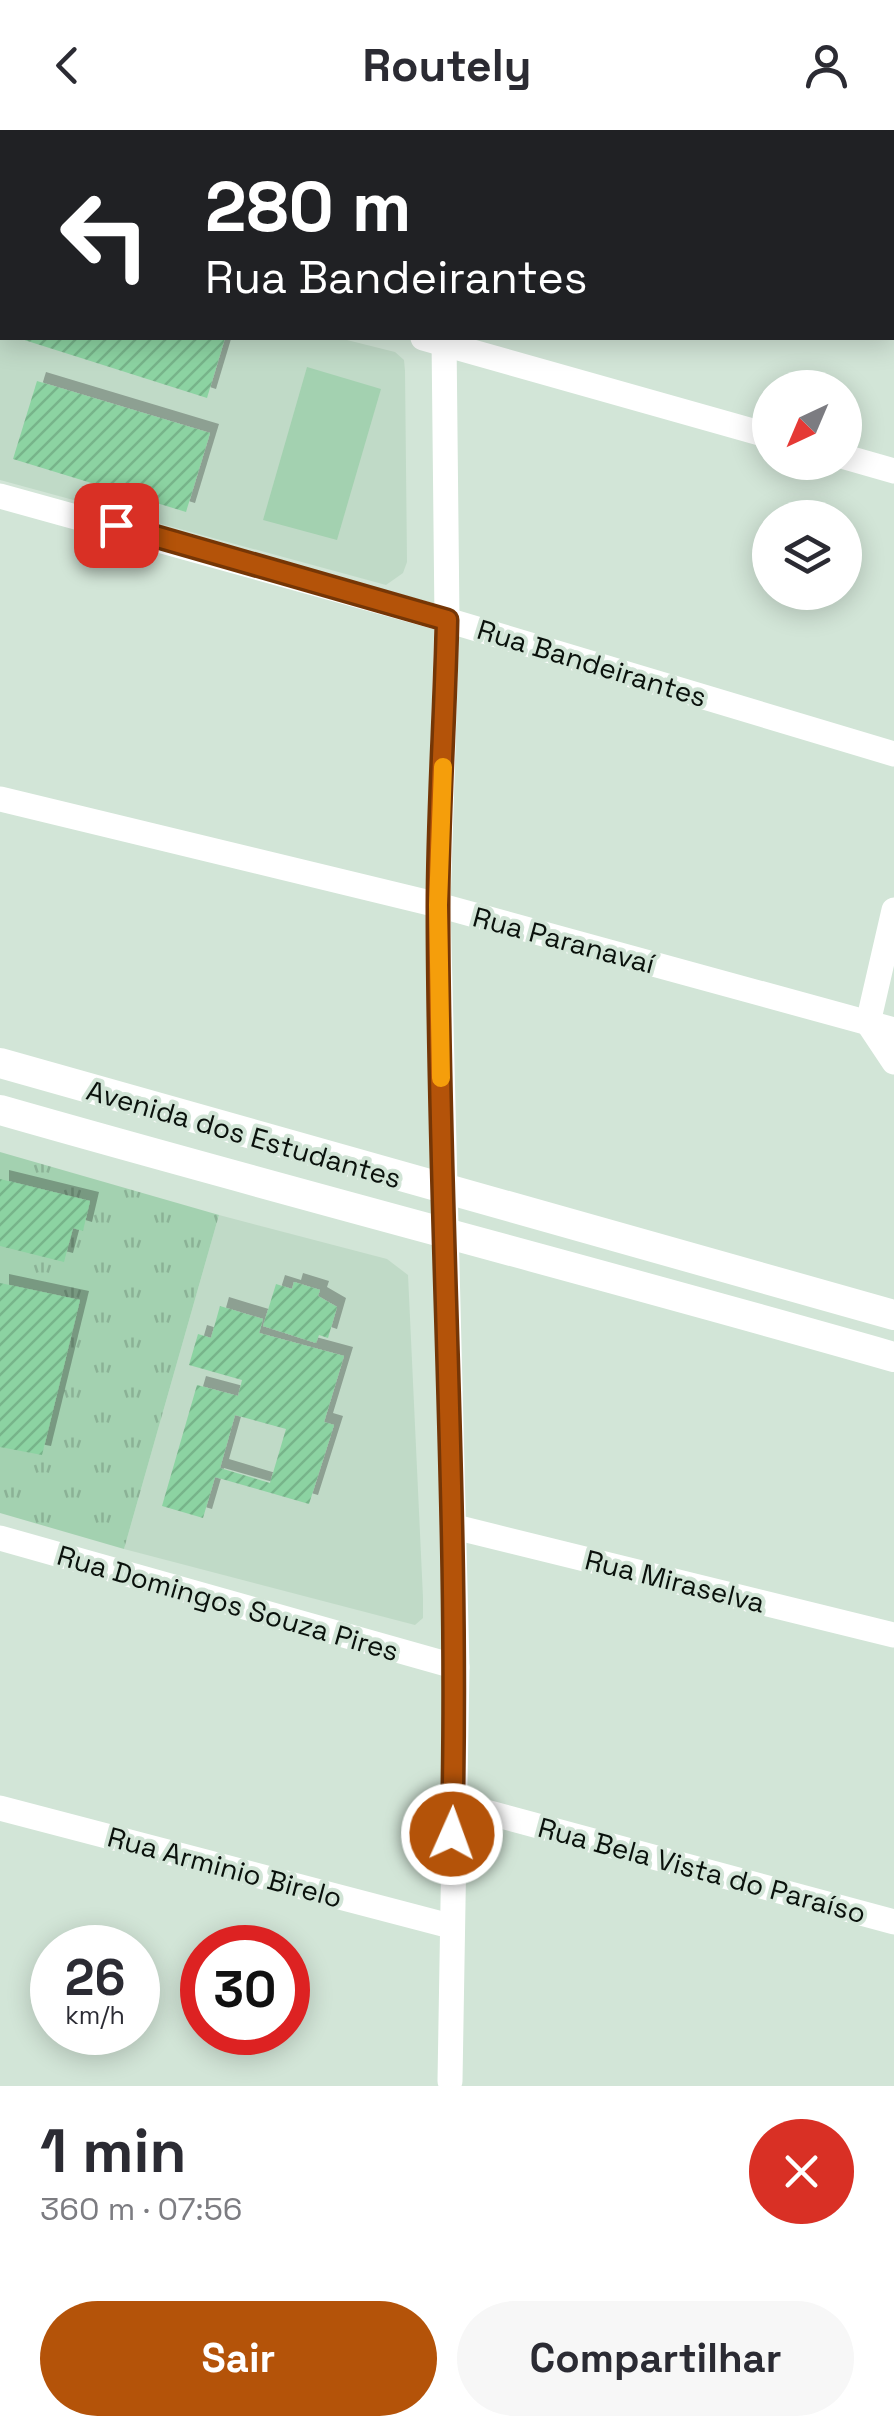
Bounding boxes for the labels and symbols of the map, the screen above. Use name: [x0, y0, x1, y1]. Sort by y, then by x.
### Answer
north arrow: [752, 370, 862, 480]
pin: [74, 483, 159, 568]
street label: Rua Bandeirantes: [473, 611, 711, 715]
street label: Rua Paranavaí: [469, 898, 659, 982]
street label: Avenida dos Estudantes: [82, 1072, 406, 1196]
street label: Rua Domingos Souza Pires: [53, 1537, 403, 1669]
street label: Rua Miraselva: [581, 1541, 769, 1621]
position arrow: [400, 1782, 504, 1886]
street label: Rua Bela Vista do Paraíso: [534, 1809, 870, 1931]
street label: Rua Arminio Birelo: [104, 1818, 346, 1916]
speed limit sign: 30: [180, 1925, 310, 2055]

